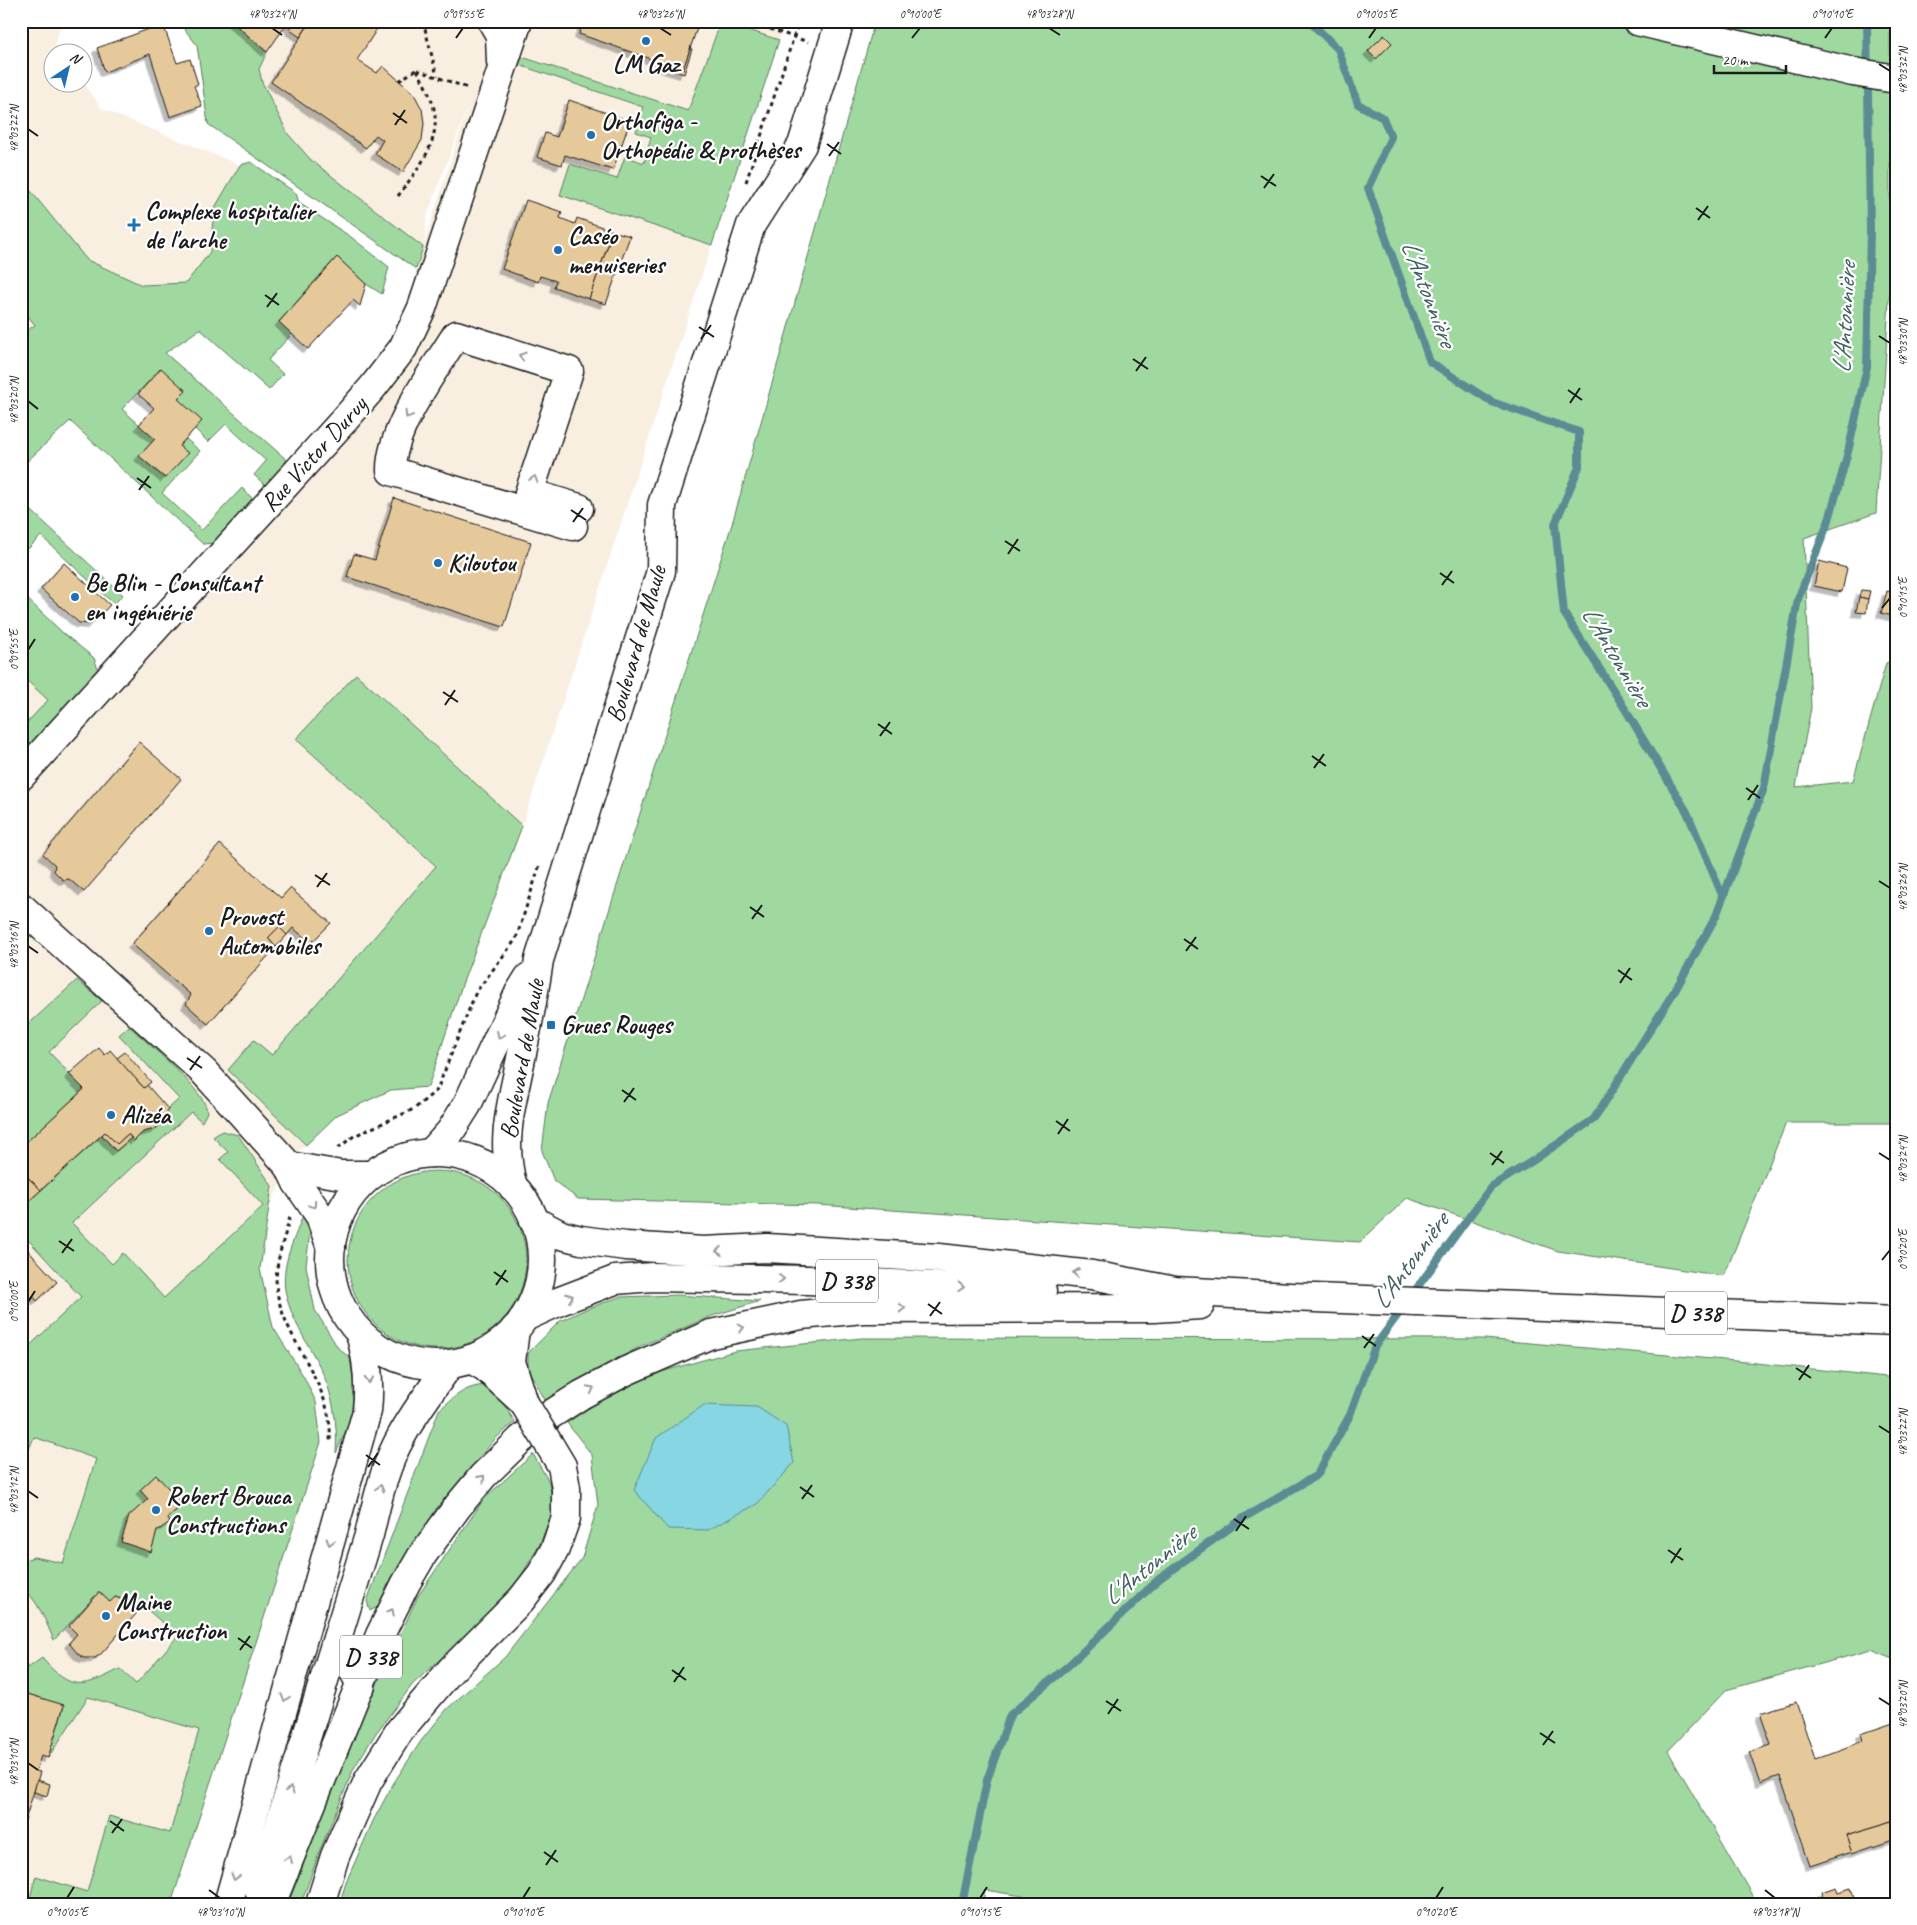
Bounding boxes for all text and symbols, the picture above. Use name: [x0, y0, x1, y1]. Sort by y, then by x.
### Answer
text: 48°03'24"N: [248, 6, 297, 22]
text: 0°09'55"E: [443, 6, 485, 22]
text: 48°03'26"N: [636, 6, 685, 22]
text: 0°10'00"E: [900, 6, 942, 22]
text: 48°03'28"N: [1025, 6, 1074, 22]
text: 0°10'05"E: [1356, 6, 1398, 22]
text: 0°10'10"E: [1812, 6, 1854, 22]
marker: LM Gaz: [640, 35, 652, 47]
north arrow: [42, 42, 92, 92]
scale bar: [1714, 42, 1787, 74]
text: 48°03'32"N: [1895, 46, 1911, 95]
text: N: [67, 48, 86, 69]
place label: LM Gaz: [613, 48, 682, 80]
text: 20 m: [1722, 51, 1749, 70]
text: 48°03'22"N: [6, 104, 22, 153]
place label: Orthofiga - Orthopédie & prothèses: [601, 105, 802, 166]
marker: Orthofiga - Orthopédie & prothèses: [585, 129, 597, 141]
place label: Complexe hospitalier de l'arche: [145, 195, 318, 256]
marker: Complexe hospitalier de l'arche: [127, 218, 141, 232]
place label: Caséo menuiseries: [568, 220, 667, 281]
water label: L'Antonnière: [1394, 235, 1466, 355]
marker: Caséo menuiseries: [552, 244, 564, 256]
water label: L'Antonnière: [1825, 257, 1864, 374]
text: 48°03'30"N: [1895, 318, 1911, 367]
one-way arrow: [518, 351, 526, 361]
text: 48°03'20"N: [6, 376, 22, 425]
street label: Rue Victor Duruy: [254, 388, 375, 518]
one-way arrow: [404, 409, 414, 418]
one-way arrow: [528, 475, 538, 483]
place label: Kiloutou: [448, 547, 518, 579]
marker: Kiloutou: [432, 557, 444, 569]
street label: Boulevard de Maule: [598, 560, 674, 726]
place label: Be Blin - Consultant en ingéniérie: [85, 567, 264, 628]
text: 0°10'15"E: [1895, 576, 1911, 619]
marker: Be Blin - Consultant en ingéniérie: [69, 591, 81, 603]
water label: L'Antonnière: [1574, 600, 1662, 716]
text: 0°09'55"E: [6, 628, 22, 671]
text: 48°03'26"N: [1895, 863, 1911, 912]
place label: Provost Automobiles: [219, 901, 322, 962]
text: 48°03'16"N: [6, 921, 22, 970]
marker: Provost Automobiles: [203, 925, 215, 937]
street label: Boulevard de Maule: [492, 975, 552, 1141]
place label: Grues Rouges: [561, 1009, 674, 1041]
marker: Grues Rouges: [545, 1019, 557, 1031]
one-way arrow: [496, 1029, 506, 1038]
place label: Alizéa: [121, 1099, 172, 1131]
marker: Alizéa: [105, 1109, 117, 1121]
text: 48°03'24"N: [1895, 1135, 1911, 1184]
one-way arrow: [307, 1200, 316, 1209]
water label: L'Antonnière: [1364, 1203, 1459, 1316]
text: 0°10'20"E: [1895, 1228, 1911, 1271]
one-way arrow: [714, 1245, 722, 1256]
road number: D 338: [816, 1260, 878, 1302]
one-way arrow: [1071, 1268, 1079, 1279]
one-way arrow: [778, 1274, 786, 1284]
text: 0°10'00"E: [6, 1280, 22, 1323]
one-way arrow: [957, 1281, 965, 1292]
road number: D 338: [1665, 1292, 1727, 1335]
one-way arrow: [565, 1293, 573, 1303]
one-way arrow: [898, 1303, 906, 1313]
one-way arrow: [737, 1323, 746, 1334]
one-way arrow: [364, 1377, 374, 1385]
one-way arrow: [586, 1385, 595, 1395]
text: 48°03'22"N: [1895, 1408, 1911, 1457]
text: 48°03'12"N: [6, 1466, 22, 1515]
one-way arrow: [476, 1474, 485, 1483]
place label: Robert Brouca Constructions: [166, 1480, 293, 1541]
one-way arrow: [375, 1484, 385, 1492]
marker: Robert Brouca Constructions: [150, 1504, 162, 1516]
water label: L'Antonnière: [1096, 1514, 1206, 1613]
one-way arrow: [325, 1537, 335, 1546]
place label: Maine Construction: [116, 1586, 228, 1647]
one-way arrow: [385, 1608, 395, 1617]
marker: Maine Construction: [100, 1610, 112, 1622]
road number: D 338: [340, 1635, 402, 1678]
text: 48°03'20"N: [1895, 1680, 1911, 1729]
one-way arrow: [280, 1694, 291, 1703]
text: 48°03'10"N: [6, 1738, 22, 1787]
one-way arrow: [284, 1787, 294, 1795]
one-way arrow: [283, 1855, 293, 1864]
one-way arrow: [230, 1872, 241, 1881]
text: 0°10'05"E: [47, 1904, 89, 1920]
text: 48°03'10"N: [196, 1904, 245, 1920]
text: 0°10'10"E: [503, 1904, 545, 1920]
text: 0°10'15"E: [960, 1904, 1002, 1920]
text: 0°10'20"E: [1416, 1904, 1458, 1920]
text: 48°03'18"N: [1751, 1904, 1800, 1920]

